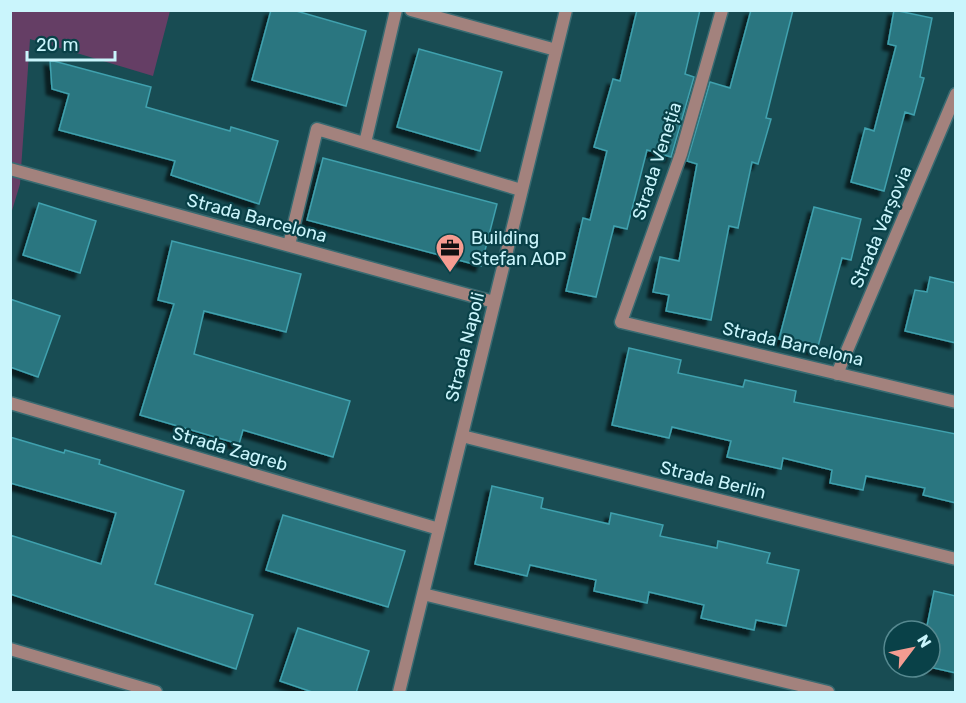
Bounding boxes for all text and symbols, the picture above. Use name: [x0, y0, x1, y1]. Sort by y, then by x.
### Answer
scale bar: [27, 24, 116, 62]
text: 20 m: [36, 34, 78, 56]
street label: Strada Veneția: [628, 99, 686, 223]
street label: Strada Varșovia: [845, 163, 917, 291]
street label: Strada Barcelona: [185, 189, 329, 247]
place label: Building Stefan AOP: [471, 227, 566, 270]
office icon: Building Stefan AOP: [434, 232, 466, 274]
street label: Strada Napoli: [441, 290, 489, 404]
street label: Strada Barcelona: [720, 317, 866, 371]
street label: Strada Zagreb: [170, 422, 290, 476]
street label: Strada Berlin: [658, 456, 768, 504]
north arrow: [882, 619, 942, 679]
text: N: [913, 631, 935, 651]

